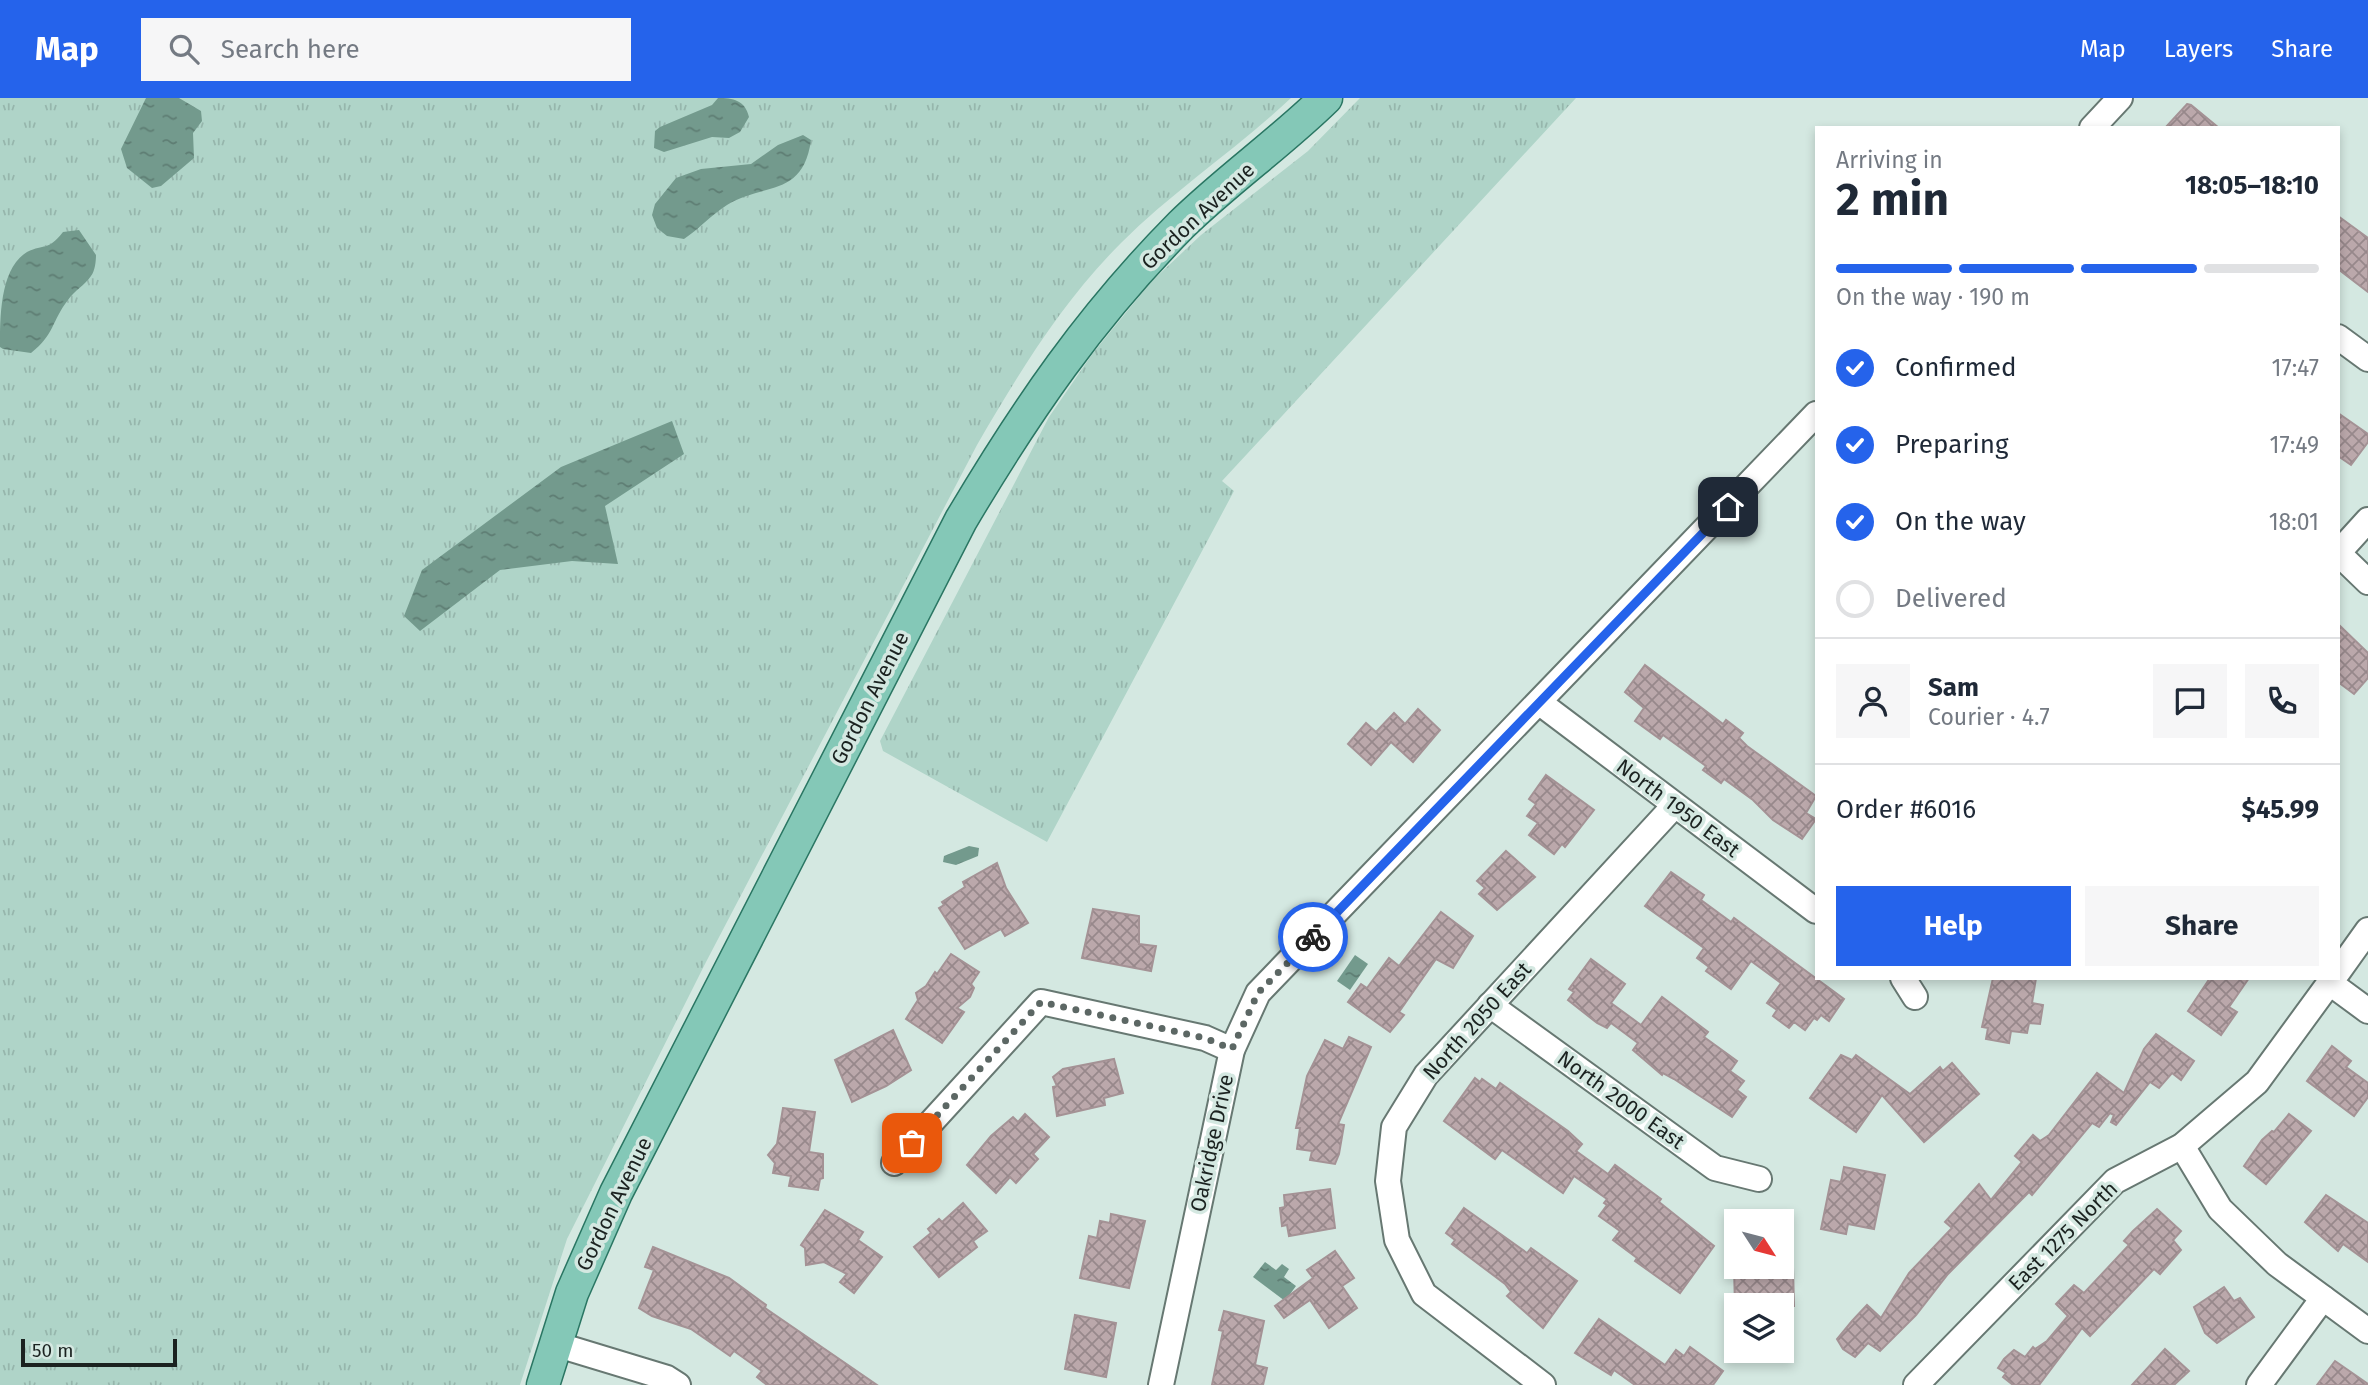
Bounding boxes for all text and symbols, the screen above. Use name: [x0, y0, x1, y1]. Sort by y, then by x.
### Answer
search box: [141, 18, 631, 81]
text: Map: [35, 29, 99, 69]
icon: search: [165, 30, 203, 68]
text: Search here: [221, 34, 360, 65]
text: Map: [2080, 35, 2126, 63]
text: Layers: [2164, 35, 2233, 63]
text: Share: [2271, 35, 2333, 63]
text: Arriving in: [1836, 146, 1943, 174]
street label: Gordon Avenue: [1136, 157, 1260, 275]
text: 18:05–18:10: [2185, 170, 2319, 201]
text: 2 min: [1836, 172, 1949, 227]
text: On the way · 190 m: [1836, 283, 2030, 311]
icon: check: [1836, 349, 1874, 387]
text: Confirmed: [1895, 352, 2016, 383]
text: 17:47: [2272, 354, 2319, 382]
icon: check: [1836, 426, 1874, 464]
text: Preparing: [1895, 429, 2008, 460]
text: 17:49: [2270, 431, 2319, 459]
pin: [1698, 477, 1758, 537]
icon: home: [1709, 488, 1747, 526]
icon: check: [1836, 503, 1874, 541]
text: On the way: [1895, 506, 2026, 537]
text: 18:01: [2269, 508, 2319, 536]
text: Delivered: [1895, 583, 2007, 614]
street label: Gordon Avenue: [825, 627, 915, 769]
button: person: [1836, 664, 1910, 738]
button: chat: [2153, 664, 2227, 738]
button: phone: [2245, 664, 2319, 738]
text: Sam: [1928, 672, 1979, 703]
text: Courier · 4.7: [1928, 703, 2050, 731]
street label: North 1950 East: [1611, 753, 1745, 863]
text: Order #6016: [1836, 794, 1976, 825]
text: $45.99: [2242, 794, 2319, 825]
button: Help: [1836, 886, 2071, 966]
button: Share: [2085, 886, 2319, 966]
courier: [1278, 902, 1348, 972]
icon: bike: [1294, 918, 1332, 956]
street label: North 2050 East: [1417, 956, 1537, 1085]
street label: North 2000 East: [1552, 1045, 1690, 1155]
street label: Oakridge Drive: [1185, 1072, 1239, 1214]
pin: [882, 1113, 942, 1173]
icon: bag: [893, 1124, 931, 1162]
street label: Gordon Avenue: [570, 1133, 658, 1275]
street label: East 1275 North: [2003, 1176, 2123, 1296]
north arrow: [1724, 1209, 1794, 1279]
map controls: [1724, 1209, 1794, 1363]
button: layers: [1724, 1293, 1794, 1363]
scale bar: [21, 1336, 177, 1368]
text: 50 m: [32, 1339, 73, 1362]

